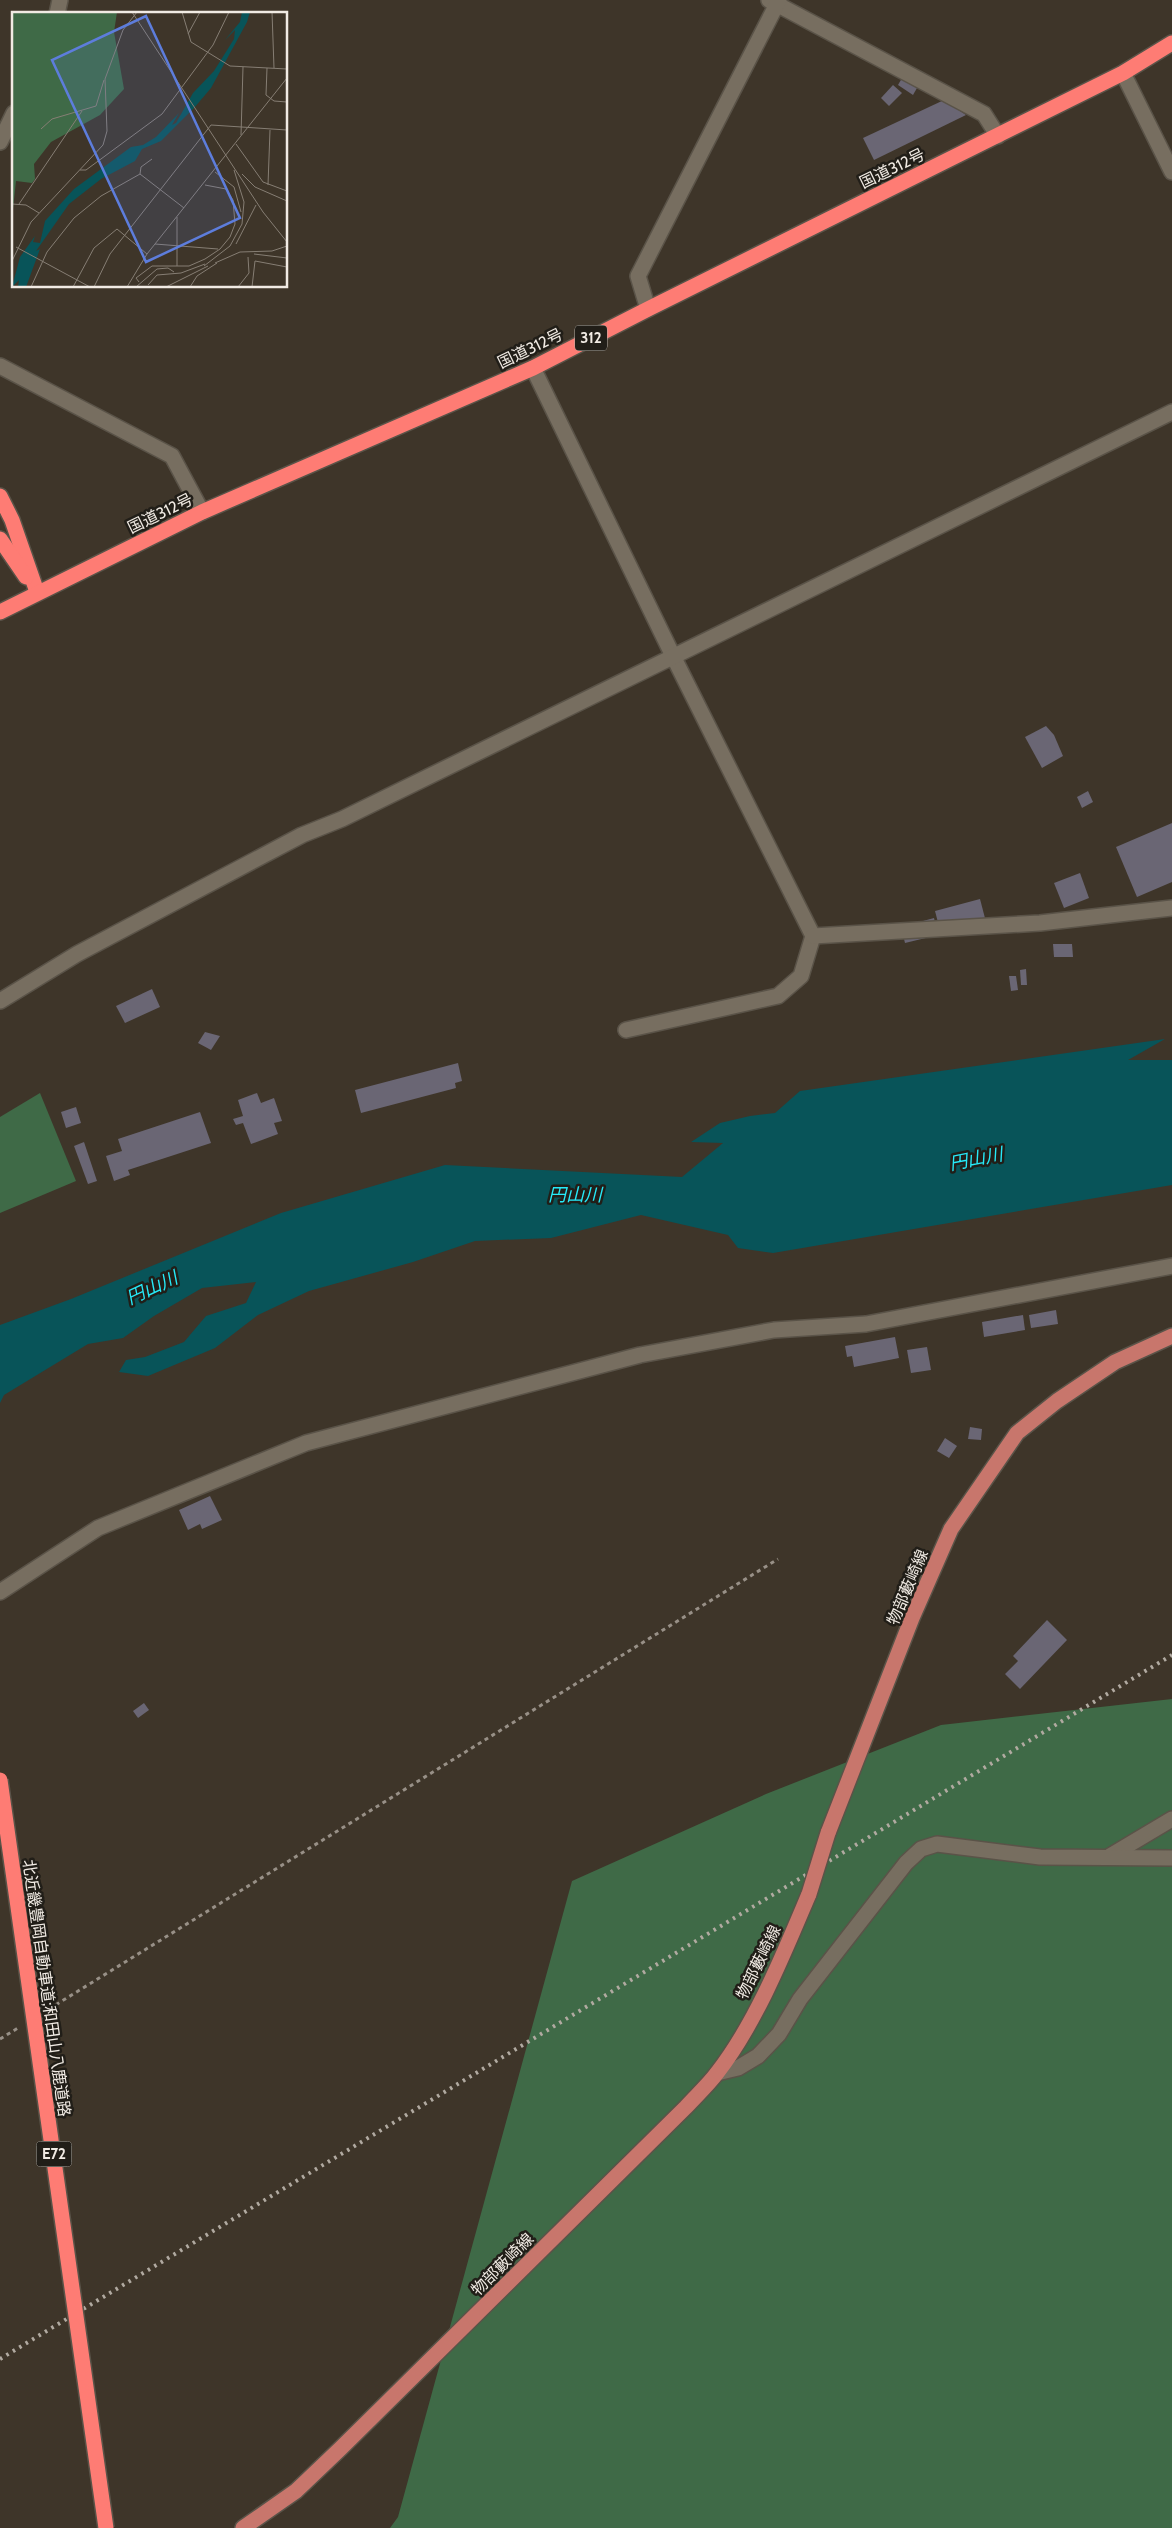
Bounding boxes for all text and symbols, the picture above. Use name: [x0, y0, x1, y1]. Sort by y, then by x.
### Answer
inset map: [12, 12, 288, 288]
street label: 国道312号: [856, 145, 928, 192]
street label: 国道312号: [494, 325, 566, 372]
road number: 312: [575, 326, 607, 350]
street label: 国道312号: [124, 490, 196, 537]
water label: 円山川: [947, 1143, 1007, 1175]
water label: 円山川: [548, 1184, 604, 1206]
water label: 円山川: [123, 1266, 183, 1309]
street label: 物部藪崎線: [883, 1547, 932, 1628]
street label: 北近畿豊岡自動車道;和田山八鹿道路: [19, 1858, 74, 2118]
street label: 物部藪崎線: [732, 1922, 785, 2002]
road number: E72: [36, 2142, 72, 2166]
street label: 物部藪崎線: [467, 2229, 537, 2299]

